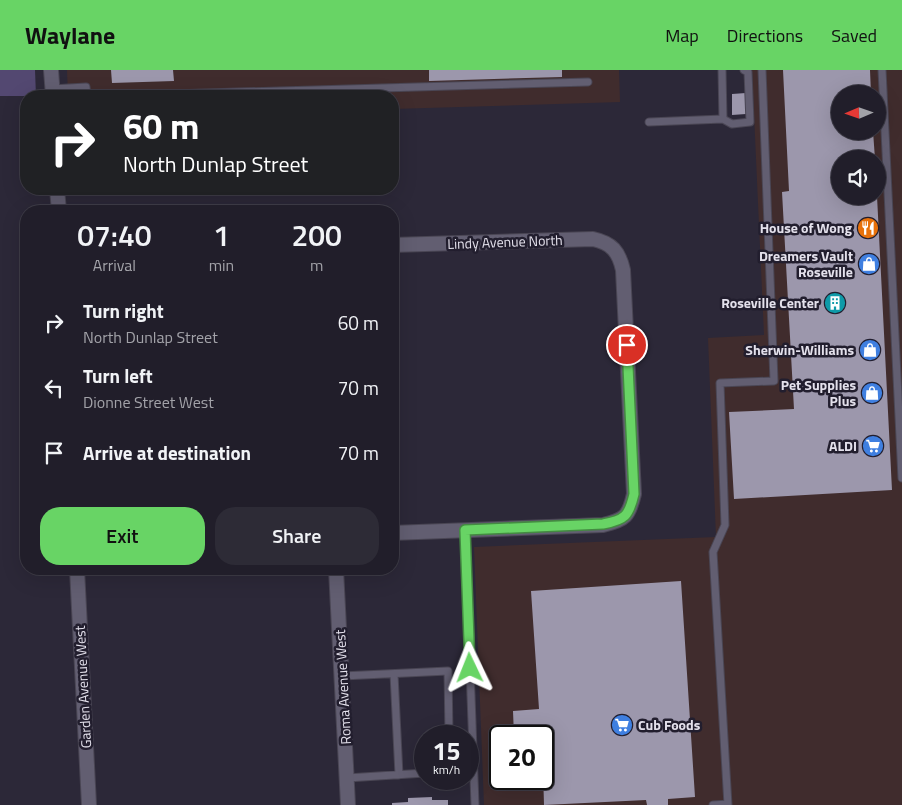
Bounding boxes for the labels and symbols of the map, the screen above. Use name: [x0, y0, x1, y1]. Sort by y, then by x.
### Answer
north arrow: [831, 85, 886, 140]
restaurant icon: House of Wong: [856, 216, 880, 240]
place label: House of Wong: [760, 217, 853, 238]
street label: Lindy Avenue North: [447, 229, 563, 254]
place label: Dreamers Vault Roseville: [759, 245, 853, 282]
shop icon: Dreamers Vault Roseville: [857, 252, 881, 276]
building icon: Roseville Center: [823, 291, 847, 315]
place label: Roseville Center: [721, 292, 819, 313]
pin: [606, 324, 648, 366]
shop icon: Sherwin-Williams: [858, 338, 882, 362]
place label: Sherwin-Williams: [745, 339, 854, 360]
place label: Pet Supplies Plus: [781, 374, 856, 411]
shop icon: Pet Supplies Plus: [860, 381, 884, 405]
supermarket icon: ALDI: [861, 434, 885, 458]
place label: ALDI: [829, 435, 857, 456]
street label: Garden Avenue West: [69, 625, 96, 749]
street label: Roma Avenue West: [329, 629, 356, 745]
position arrow: [443, 641, 495, 693]
supermarket icon: Cub Foods: [610, 713, 634, 737]
place label: Cub Foods: [638, 714, 701, 735]
speed limit sign: 20: [489, 725, 554, 790]

